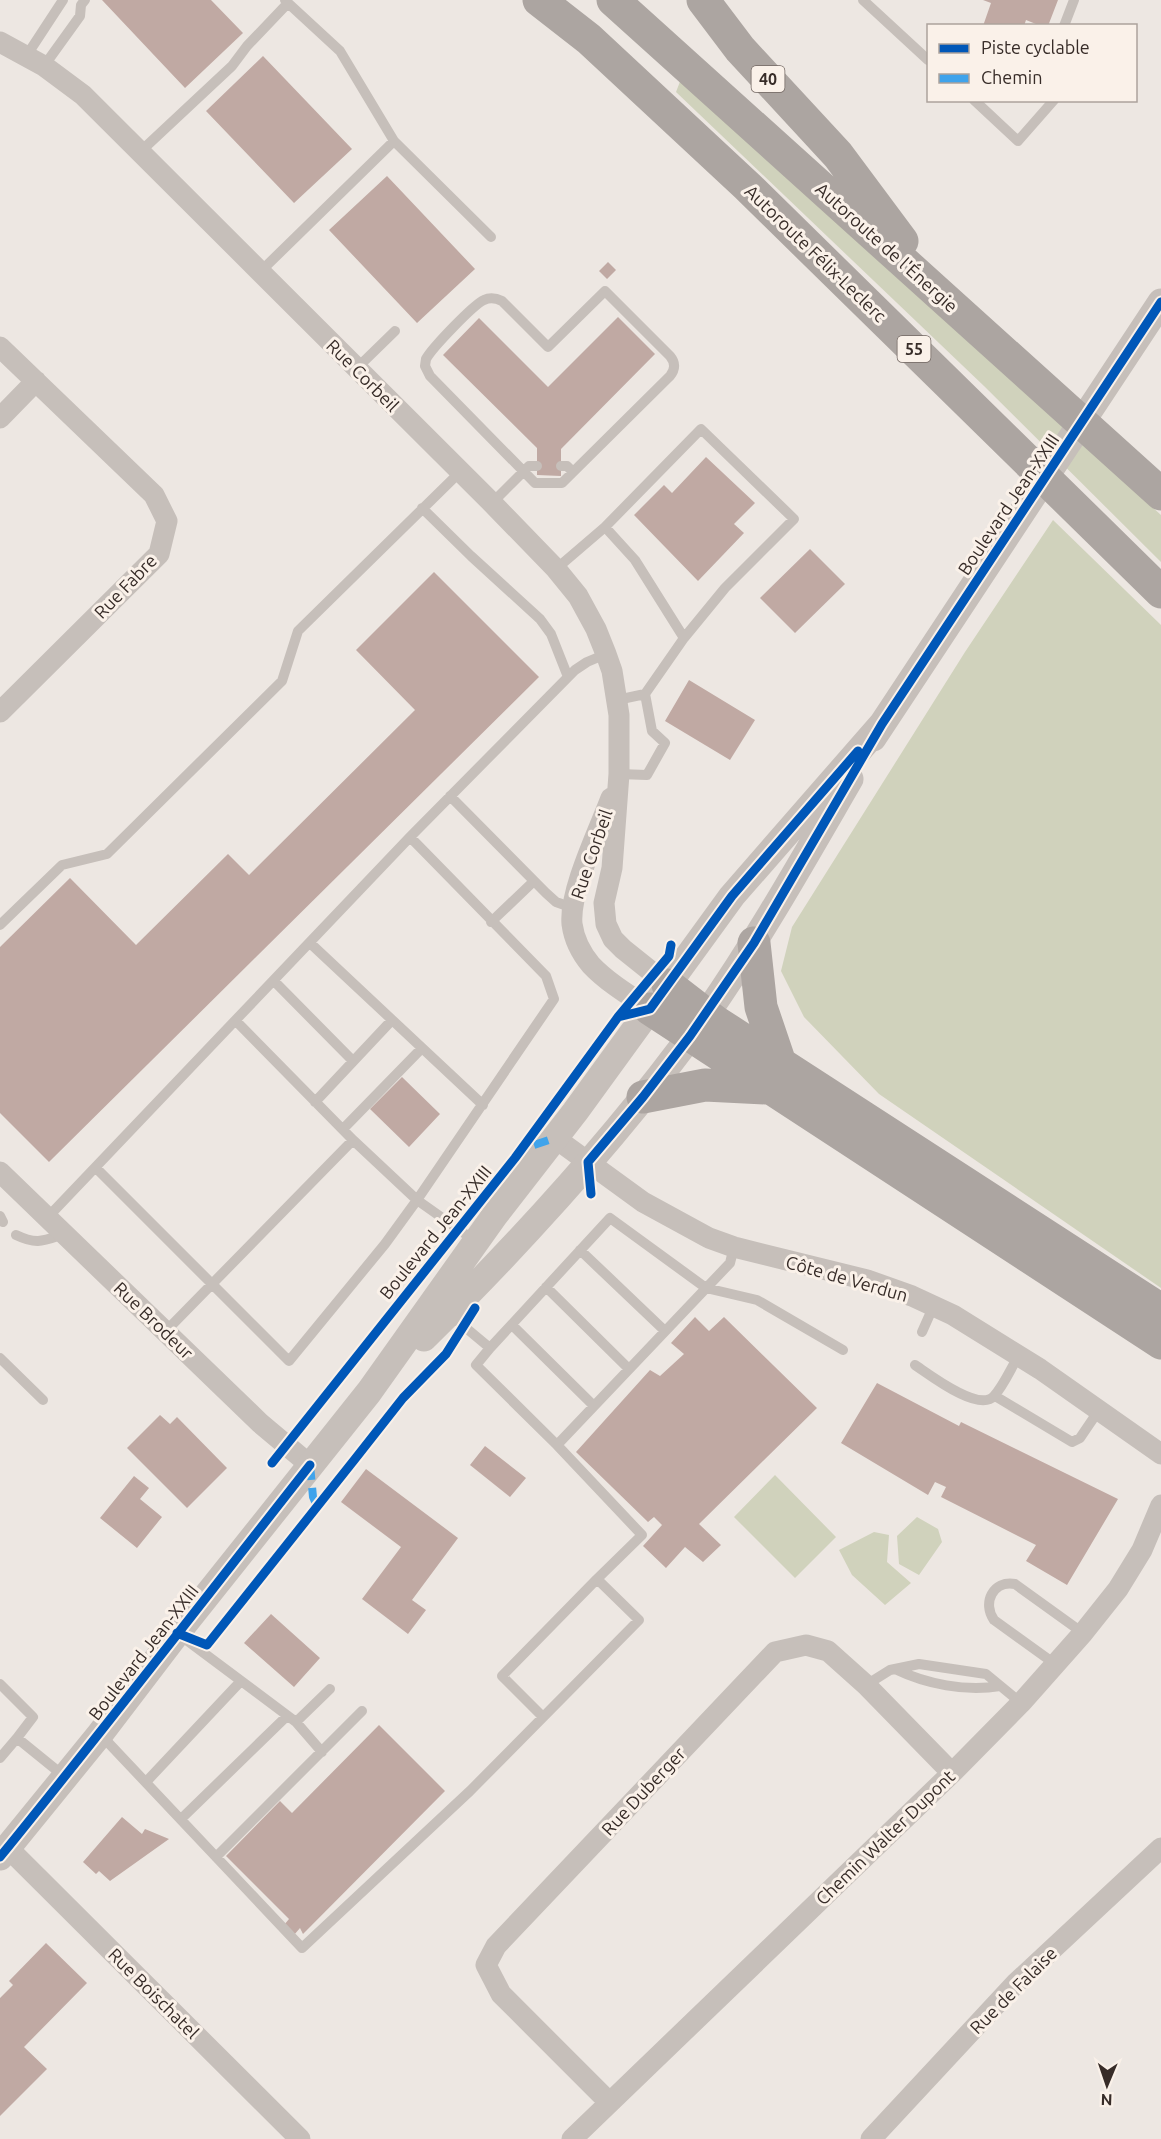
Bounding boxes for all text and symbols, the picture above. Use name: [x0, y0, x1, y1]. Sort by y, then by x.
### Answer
legend: [927, 24, 1137, 102]
text: Piste cyclable: [981, 37, 1090, 57]
road number: 40: [752, 66, 784, 92]
text: Chemin: [981, 67, 1042, 87]
street label: Autoroute de l'Énergie: [812, 177, 963, 316]
street label: Autoroute Félix-Leclerc: [741, 180, 891, 326]
street label: Rue Corbeil: [323, 335, 403, 415]
road number: 55: [898, 336, 930, 362]
street label: Boulevard Jean-XXIII: [953, 430, 1063, 578]
street label: Rue Fabre: [90, 550, 160, 622]
street label: Rue Corbeil: [566, 806, 616, 901]
street label: Boulevard Jean-XXIII: [375, 1161, 495, 1303]
street label: Côte de Verdun: [784, 1251, 910, 1305]
street label: Rue Brodeur: [110, 1277, 198, 1363]
street label: Boulevard Jean-XXIII: [84, 1580, 202, 1724]
street label: Rue Duberger: [597, 1743, 689, 1839]
street label: Chemin Walter Dupont: [811, 1766, 959, 1908]
street label: Rue de Falaise: [966, 1943, 1060, 2037]
street label: Rue Boischatel: [105, 1944, 203, 2042]
north arrow: [1077, 2055, 1137, 2115]
text: N: [1100, 2091, 1113, 2109]

